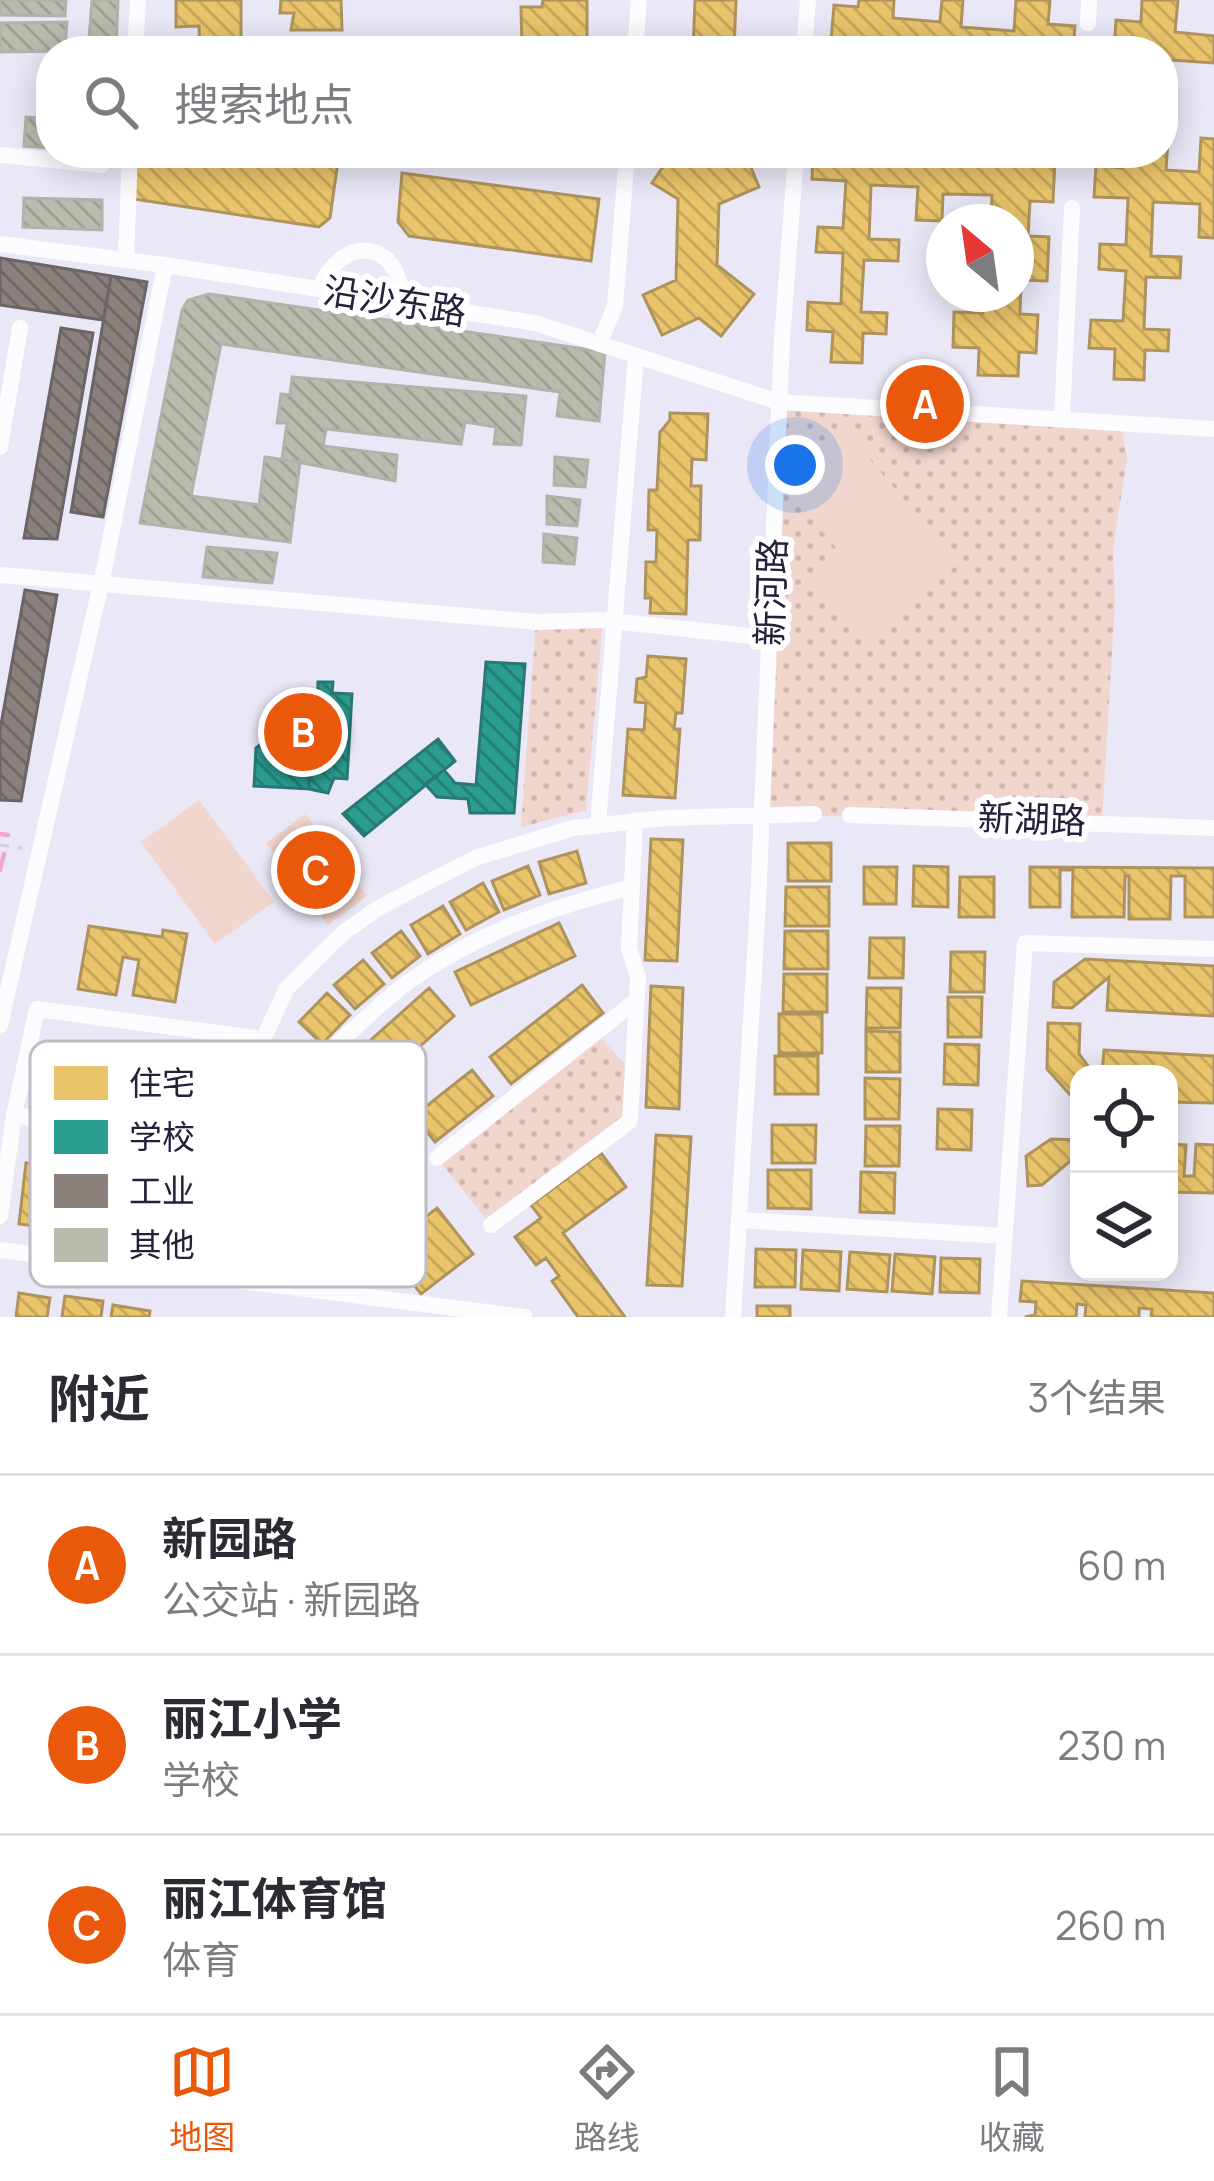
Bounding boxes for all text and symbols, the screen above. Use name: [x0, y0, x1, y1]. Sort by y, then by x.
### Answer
search box: [36, 36, 1178, 168]
icon: search: [78, 69, 144, 135]
text: 搜索地点: [174, 73, 354, 135]
north arrow: [926, 204, 1034, 312]
street label: 沿沙东路: [320, 265, 470, 336]
pin: A: [886, 359, 964, 449]
your location: [765, 435, 825, 495]
street label: 新河路: [744, 537, 797, 647]
pin: B: [264, 687, 342, 777]
street label: 新湖路: [977, 792, 1087, 845]
pin: C: [277, 825, 355, 915]
legend: [30, 1041, 426, 1287]
text: 住宅: [129, 1060, 195, 1105]
map controls: [1070, 1065, 1178, 1281]
button: locate: [1070, 1065, 1178, 1173]
text: 学校: [129, 1114, 195, 1159]
text: 工业: [129, 1168, 195, 1213]
button: layers: [1070, 1173, 1178, 1281]
text: 其他: [129, 1222, 195, 1267]
text: 附近: [48, 1363, 150, 1432]
text: 3个结果: [1027, 1370, 1166, 1424]
text: 新园路: [162, 1507, 297, 1569]
text: A: [74, 1538, 100, 1592]
text: 60 m: [1077, 1538, 1166, 1592]
text: 公交站 · 新园路: [162, 1572, 420, 1626]
text: 丽江小学: [162, 1687, 342, 1749]
text: B: [75, 1718, 99, 1772]
text: 230 m: [1058, 1718, 1166, 1772]
text: 学校: [162, 1752, 240, 1806]
text: 丽江体育馆: [162, 1867, 387, 1929]
text: C: [73, 1898, 101, 1952]
text: 260 m: [1055, 1898, 1166, 1952]
text: 体育: [162, 1932, 240, 1986]
tab: 地图: [169, 2039, 235, 2159]
tab: 路线: [574, 2039, 640, 2159]
tab: 收藏: [979, 2039, 1045, 2159]

